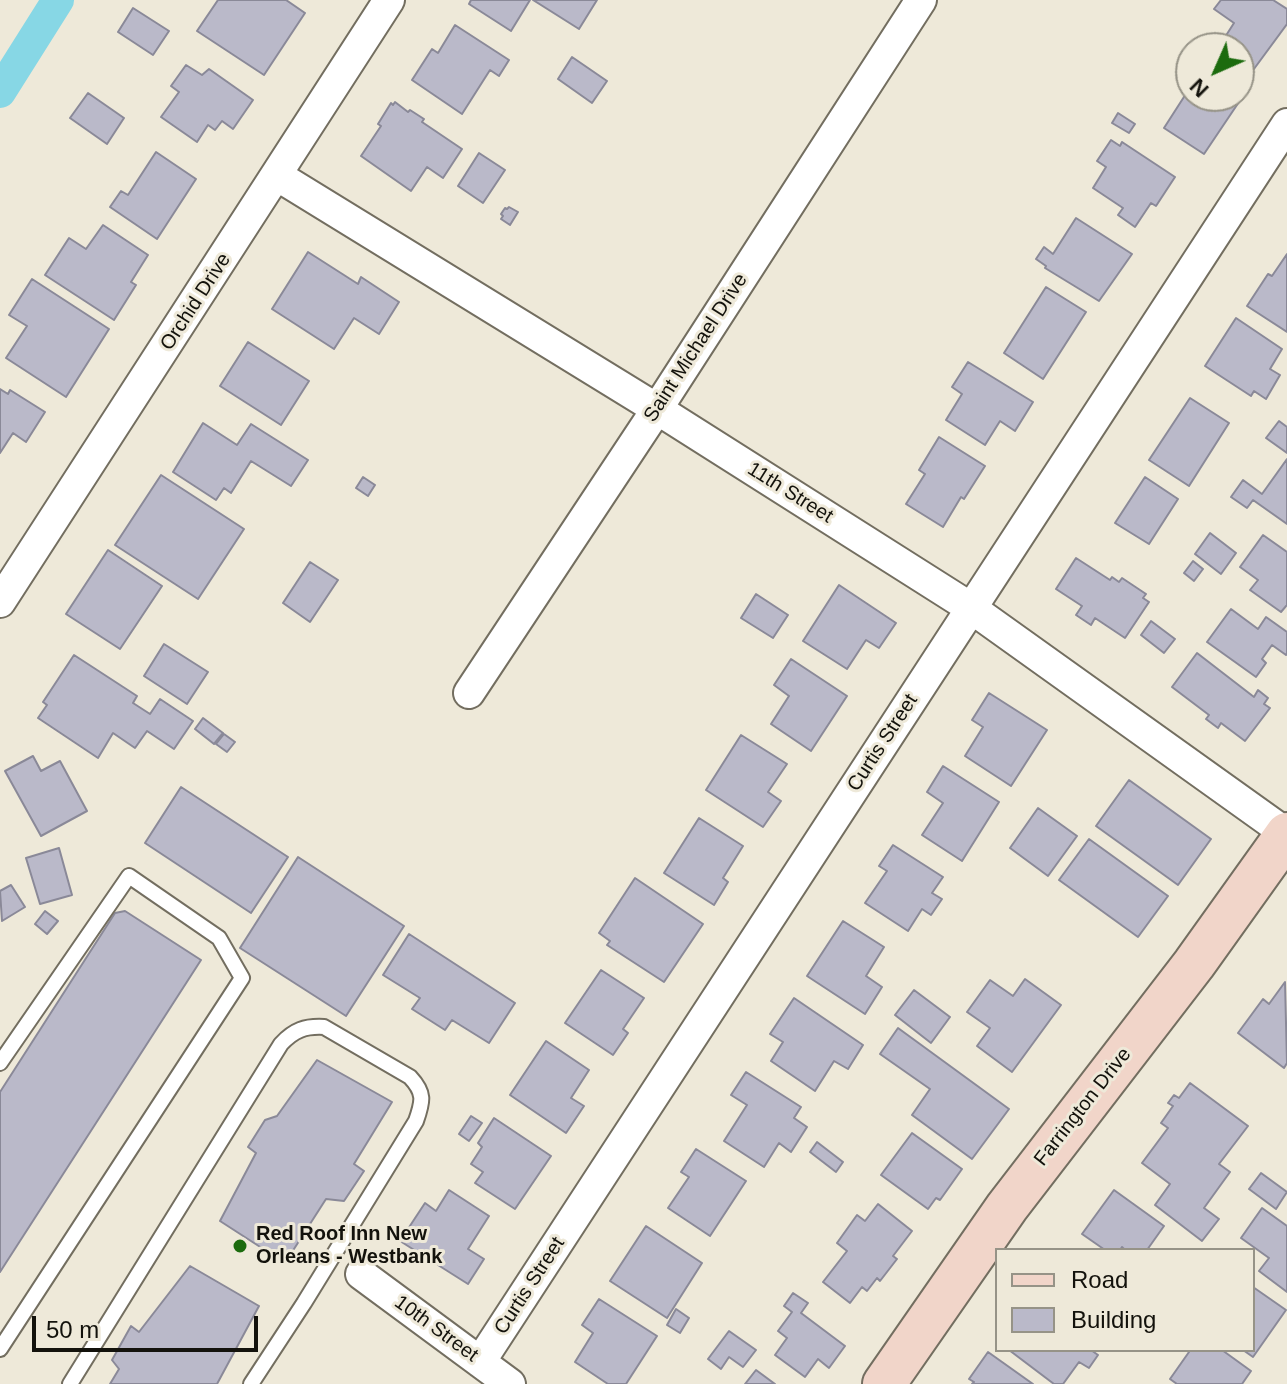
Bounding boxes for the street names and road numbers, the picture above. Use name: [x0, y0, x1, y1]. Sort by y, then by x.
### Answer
street label: Orchid Drive: [156, 249, 236, 355]
street label: Saint Michael Drive: [639, 269, 753, 427]
street label: 11th Street: [743, 457, 837, 529]
street label: Curtis Street: [843, 690, 923, 796]
street label: Farrington Drive: [1029, 1043, 1137, 1171]
street label: Curtis Street: [490, 1233, 570, 1339]
street label: 10th Street: [389, 1291, 483, 1367]

